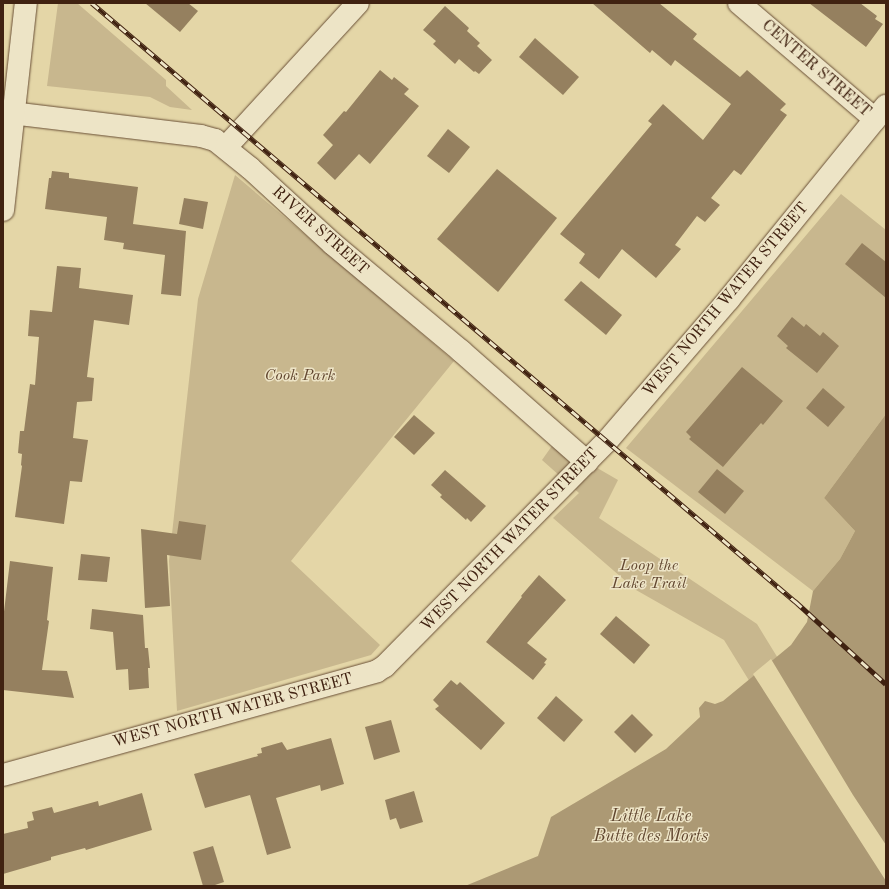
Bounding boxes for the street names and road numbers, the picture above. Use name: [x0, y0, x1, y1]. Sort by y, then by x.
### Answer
street label: CENTER STREET: [757, 16, 875, 122]
street label: RIVER STREET: [268, 183, 372, 279]
street label: WEST NORTH WATER STREET: [639, 199, 813, 401]
street label: WEST NORTH WATER STREET: [417, 444, 603, 636]
street label: WEST NORTH WATER STREET: [111, 670, 355, 752]

